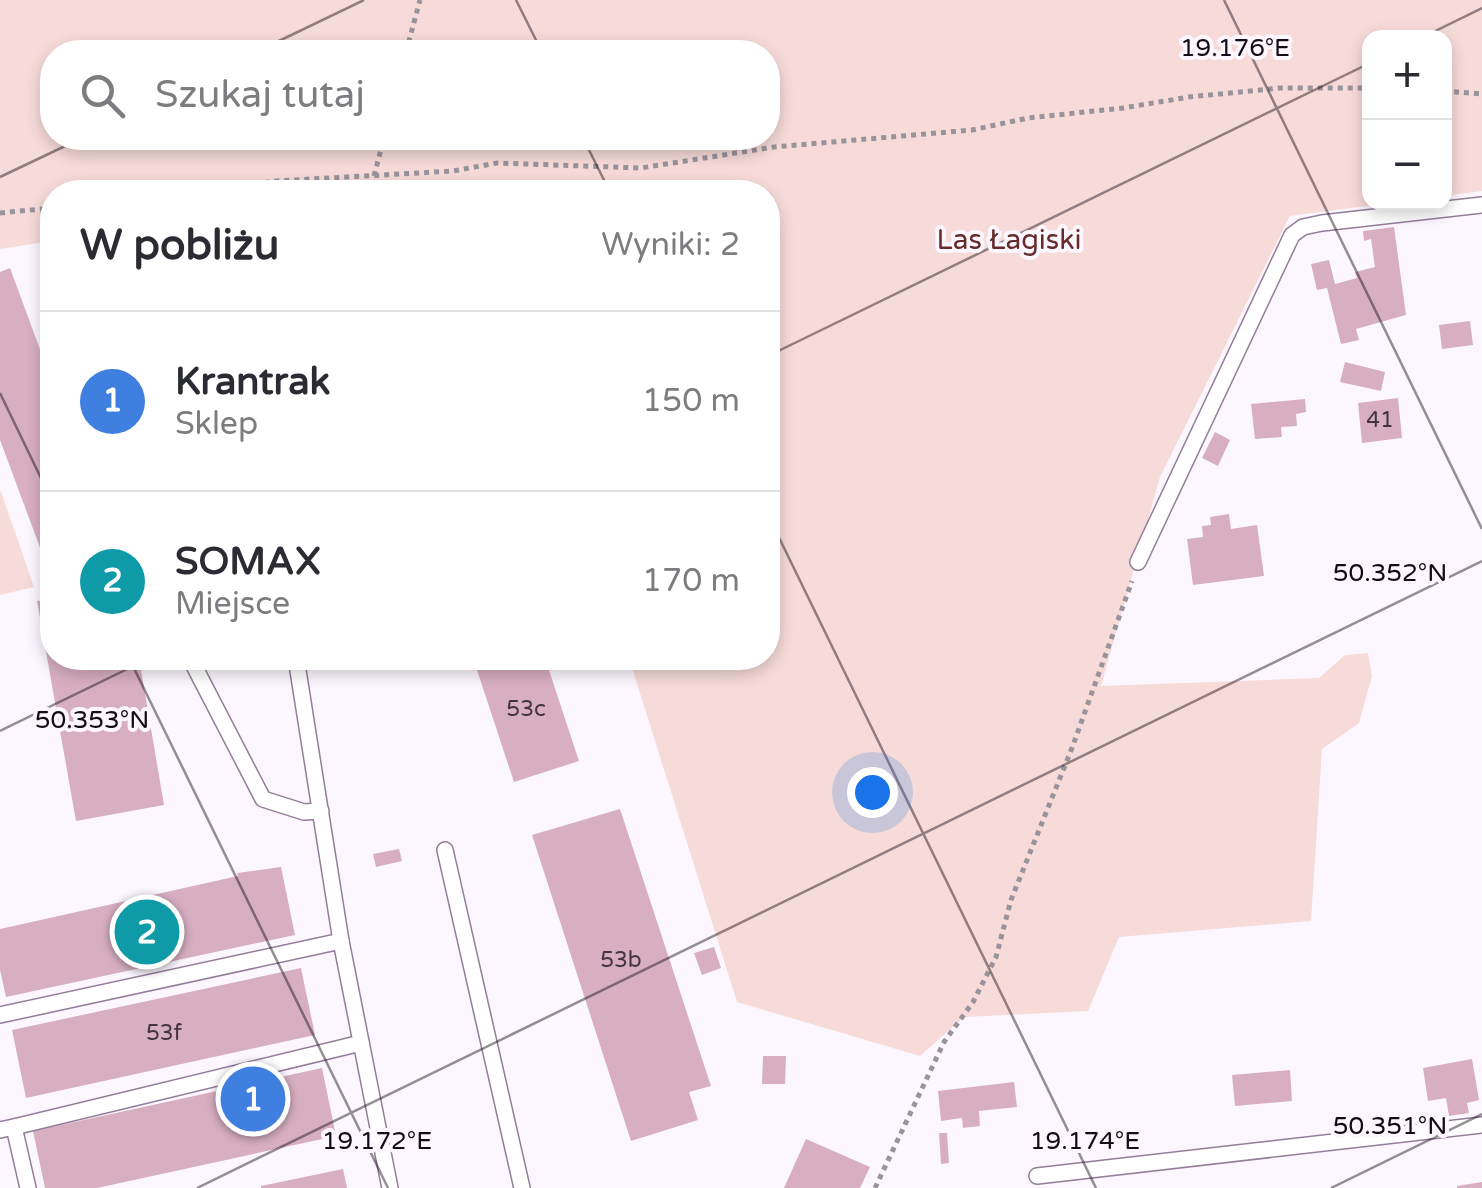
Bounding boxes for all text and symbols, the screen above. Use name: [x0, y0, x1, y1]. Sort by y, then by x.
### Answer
map controls: [1362, 30, 1452, 210]
button: +: [1362, 30, 1452, 120]
text: 19.176°E: [1180, 33, 1290, 63]
search box: [40, 40, 780, 150]
icon: search: [75, 68, 130, 123]
text: Szukaj tutaj: [155, 72, 365, 118]
button: −: [1362, 120, 1452, 210]
text: W pobliżu: [80, 220, 279, 271]
park label: Las Łagiski: [937, 223, 1081, 257]
text: Wyniki: 2: [601, 226, 740, 264]
text: Krantrak: [175, 359, 330, 405]
text: 1: [102, 382, 123, 420]
text: 150 m: [642, 382, 740, 420]
text: Sklep: [175, 405, 258, 443]
house number: 41: [1366, 407, 1394, 433]
text: SOMAX: [175, 539, 321, 585]
text: 50.352°N: [1333, 558, 1447, 588]
text: 2: [102, 562, 123, 600]
text: 170 m: [642, 562, 740, 600]
text: Miejsce: [175, 585, 290, 623]
house number: 53c: [506, 696, 546, 722]
text: 50.353°N: [35, 705, 149, 735]
your location: [847, 767, 898, 818]
pin: 2: [114, 894, 180, 970]
house number: 53b: [600, 947, 642, 973]
house number: 53f: [146, 1020, 183, 1046]
pin: 1: [220, 1062, 286, 1136]
text: 50.351°N: [1333, 1111, 1447, 1141]
text: 19.172°E: [322, 1126, 432, 1156]
text: 19.174°E: [1030, 1126, 1140, 1156]

